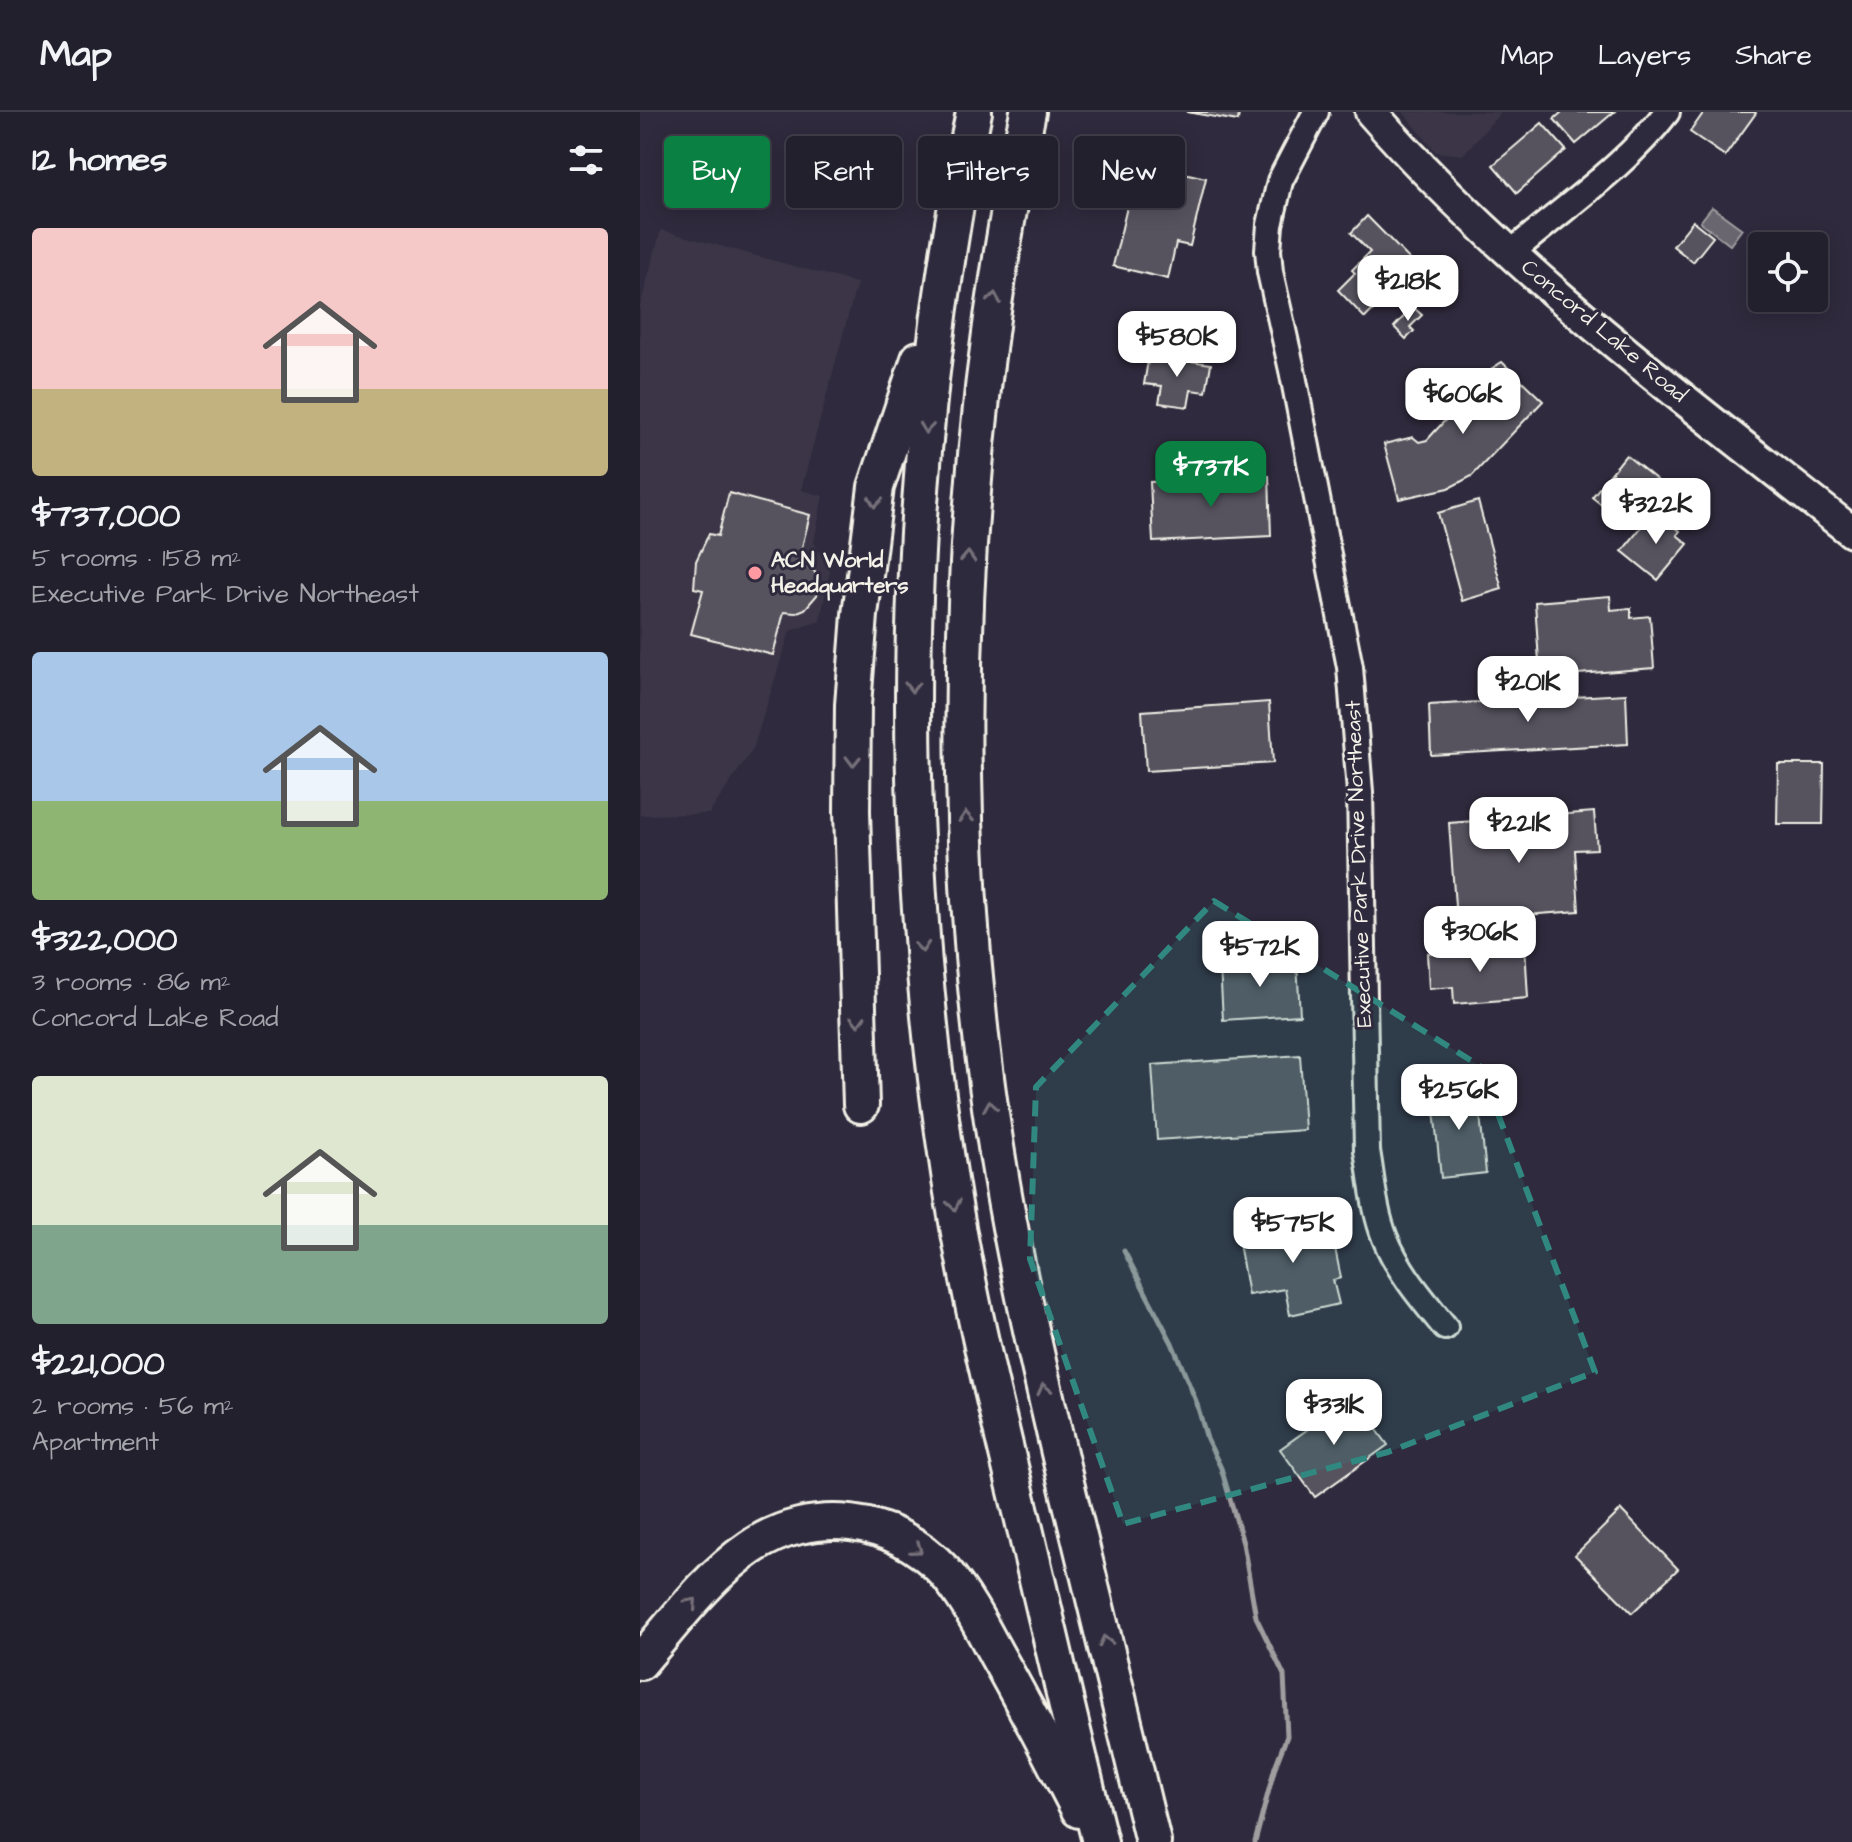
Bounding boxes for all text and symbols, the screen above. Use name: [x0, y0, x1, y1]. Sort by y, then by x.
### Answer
text: Map: [40, 29, 112, 81]
text: Map: [1501, 36, 1554, 75]
text: Layers: [1598, 36, 1691, 75]
text: Share: [1735, 36, 1812, 75]
text: 12 homes: [32, 136, 167, 184]
chip: Buy: [664, 136, 770, 208]
chip: Rent: [786, 136, 902, 208]
chip: Filters: [918, 136, 1058, 208]
chip: New: [1074, 136, 1185, 208]
icon: filters: [564, 138, 608, 182]
map controls: [1748, 232, 1828, 312]
button: locate: [1748, 232, 1828, 312]
street label: Concord Lake Road: [1514, 252, 1694, 410]
pin: $218K: [1352, 255, 1464, 323]
text: $218K: [1375, 263, 1441, 299]
icon: home: [248, 280, 392, 424]
one-way arrow: [985, 292, 1002, 305]
pin: $580K: [1121, 311, 1233, 379]
text: $580K: [1136, 319, 1218, 355]
pin: $606K: [1407, 368, 1519, 436]
text: $606K: [1423, 376, 1503, 412]
one-way arrow: [917, 422, 934, 435]
pin: $737K: [1155, 441, 1267, 509]
text: $737K: [1173, 449, 1249, 485]
pin: $322K: [1600, 478, 1712, 546]
text: $322K: [1619, 486, 1693, 522]
text: $737,000: [32, 492, 180, 540]
one-way arrow: [866, 496, 883, 509]
text: 5 rooms · 158 m²: [32, 540, 241, 576]
place label: ACN World Headquarters: [771, 545, 908, 601]
one-way arrow: [959, 550, 976, 563]
marker: ACN World Headquarters: [746, 564, 764, 582]
text: Executive Park Drive Northeast: [32, 576, 419, 612]
pin: $201K: [1472, 656, 1584, 724]
text: $201K: [1496, 664, 1560, 700]
one-way arrow: [903, 681, 921, 694]
street label: Executive Park Drive Northeast: [1338, 700, 1380, 1028]
icon: home: [248, 704, 392, 848]
one-way arrow: [844, 755, 861, 768]
pin: $221K: [1463, 797, 1575, 865]
text: $221K: [1487, 805, 1551, 841]
one-way arrow: [957, 810, 974, 823]
pin: $306K: [1424, 906, 1536, 974]
text: $306K: [1442, 914, 1518, 950]
text: $322,000: [32, 916, 178, 964]
pin: $572K: [1204, 921, 1316, 989]
text: $572K: [1220, 929, 1300, 965]
one-way arrow: [913, 941, 930, 954]
text: 3 rooms · 86 m²: [32, 964, 231, 1000]
text: Concord Lake Road: [32, 1000, 279, 1036]
one-way arrow: [850, 1015, 867, 1028]
pin: $256K: [1403, 1064, 1515, 1132]
text: $256K: [1419, 1072, 1499, 1108]
one-way arrow: [982, 1099, 999, 1113]
icon: home: [248, 1128, 392, 1272]
pin: $575K: [1237, 1197, 1349, 1265]
one-way arrow: [945, 1198, 962, 1212]
text: $575K: [1251, 1205, 1335, 1241]
text: $221,000: [32, 1340, 165, 1388]
pin: $331K: [1278, 1379, 1390, 1447]
one-way arrow: [1036, 1382, 1053, 1396]
text: $331K: [1304, 1387, 1364, 1423]
text: 2 rooms · 56 m²: [32, 1388, 234, 1424]
text: Apartment: [32, 1424, 159, 1460]
one-way arrow: [908, 1540, 923, 1554]
one-way arrow: [682, 1598, 697, 1612]
one-way arrow: [1097, 1635, 1114, 1649]

